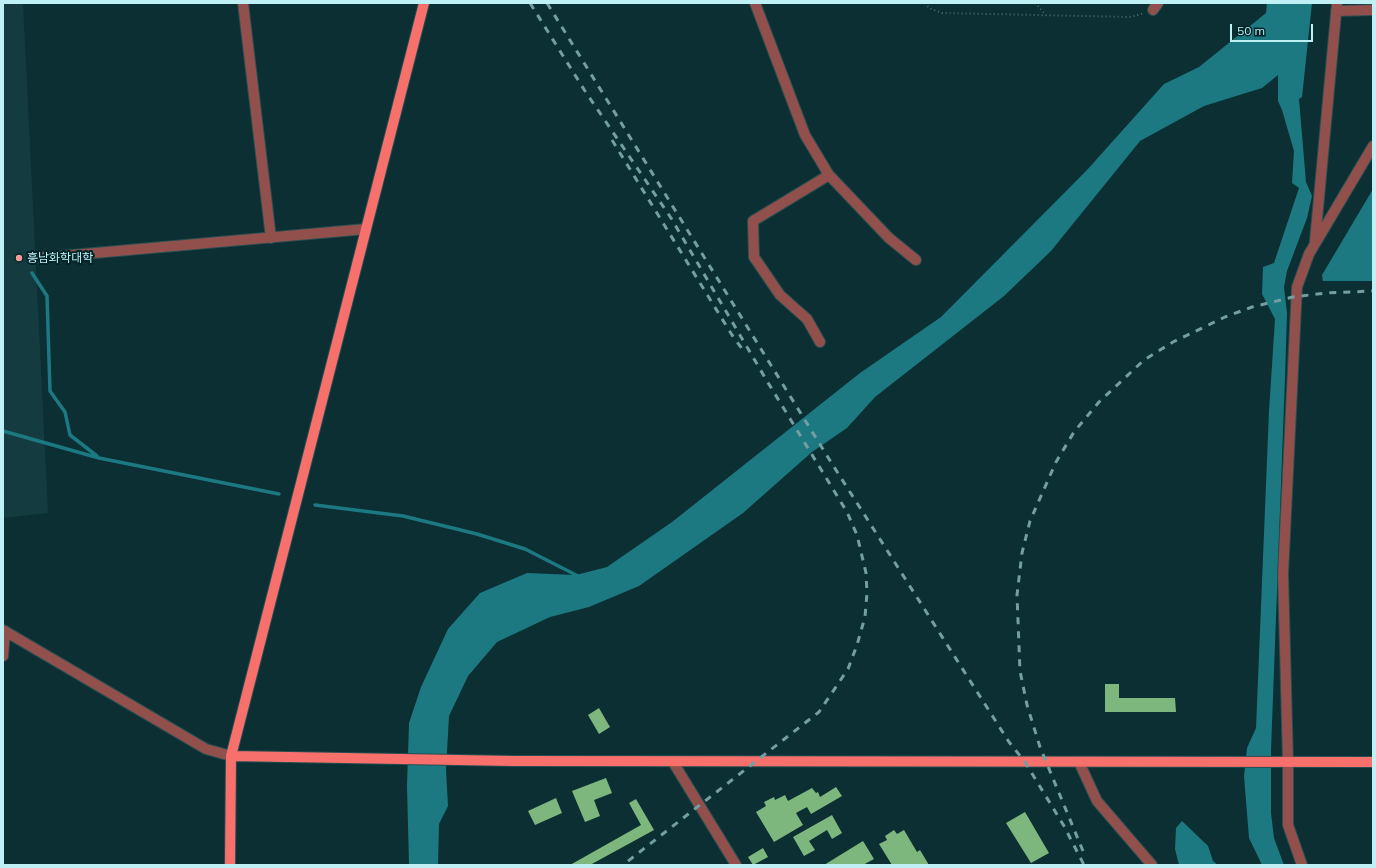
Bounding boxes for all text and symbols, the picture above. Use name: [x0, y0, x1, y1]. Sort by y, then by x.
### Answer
scale bar: [1232, 16, 1315, 42]
text: 50 m: [1237, 23, 1265, 38]
place label: 흥남화학대학: [27, 251, 93, 265]
marker: 흥남화학대학: [14, 253, 24, 263]

